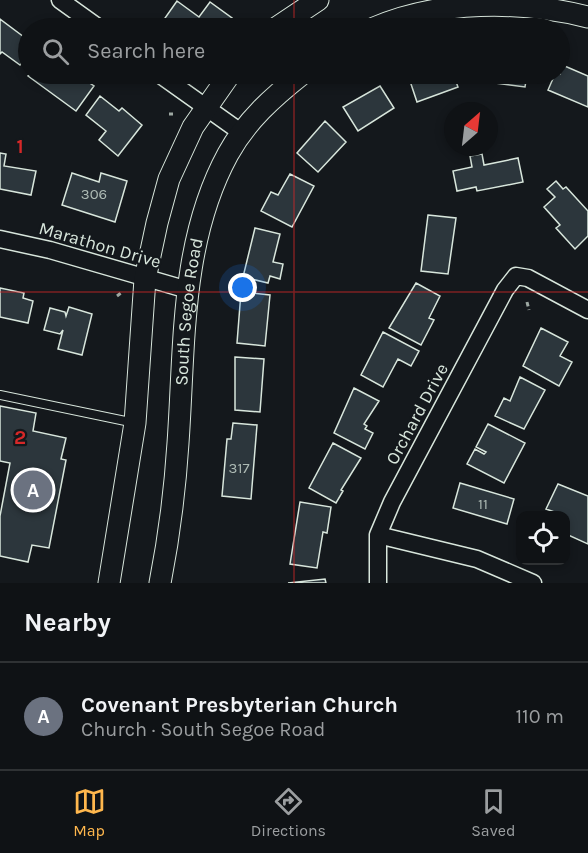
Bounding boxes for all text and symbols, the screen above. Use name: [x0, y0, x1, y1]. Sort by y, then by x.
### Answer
search box: [18, 18, 570, 84]
icon: search: [39, 35, 72, 68]
text: Search here: [87, 38, 205, 64]
north arrow: [444, 102, 498, 156]
text: 1: [16, 135, 24, 158]
house number: 306: [81, 185, 107, 203]
street label: Marathon Drive: [36, 217, 164, 273]
street label: South Segoe Road: [170, 236, 208, 386]
your location: [228, 273, 257, 302]
street label: Orchard Drive: [381, 360, 453, 468]
text: 2: [14, 426, 26, 449]
house number: 317: [229, 459, 249, 477]
pin: A: [14, 468, 52, 512]
house number: 11: [478, 495, 488, 513]
map controls: [516, 511, 570, 565]
button: locate: [516, 511, 570, 565]
text: Nearby: [24, 607, 111, 638]
text: Covenant Presbyterian Church: [81, 692, 398, 718]
text: A: [37, 705, 50, 728]
text: 110 m: [515, 705, 564, 728]
text: Church · South Segoe Road: [81, 718, 325, 741]
tab: Map: [73, 785, 106, 840]
tab: Directions: [251, 785, 326, 840]
tab: Saved: [471, 785, 515, 840]

